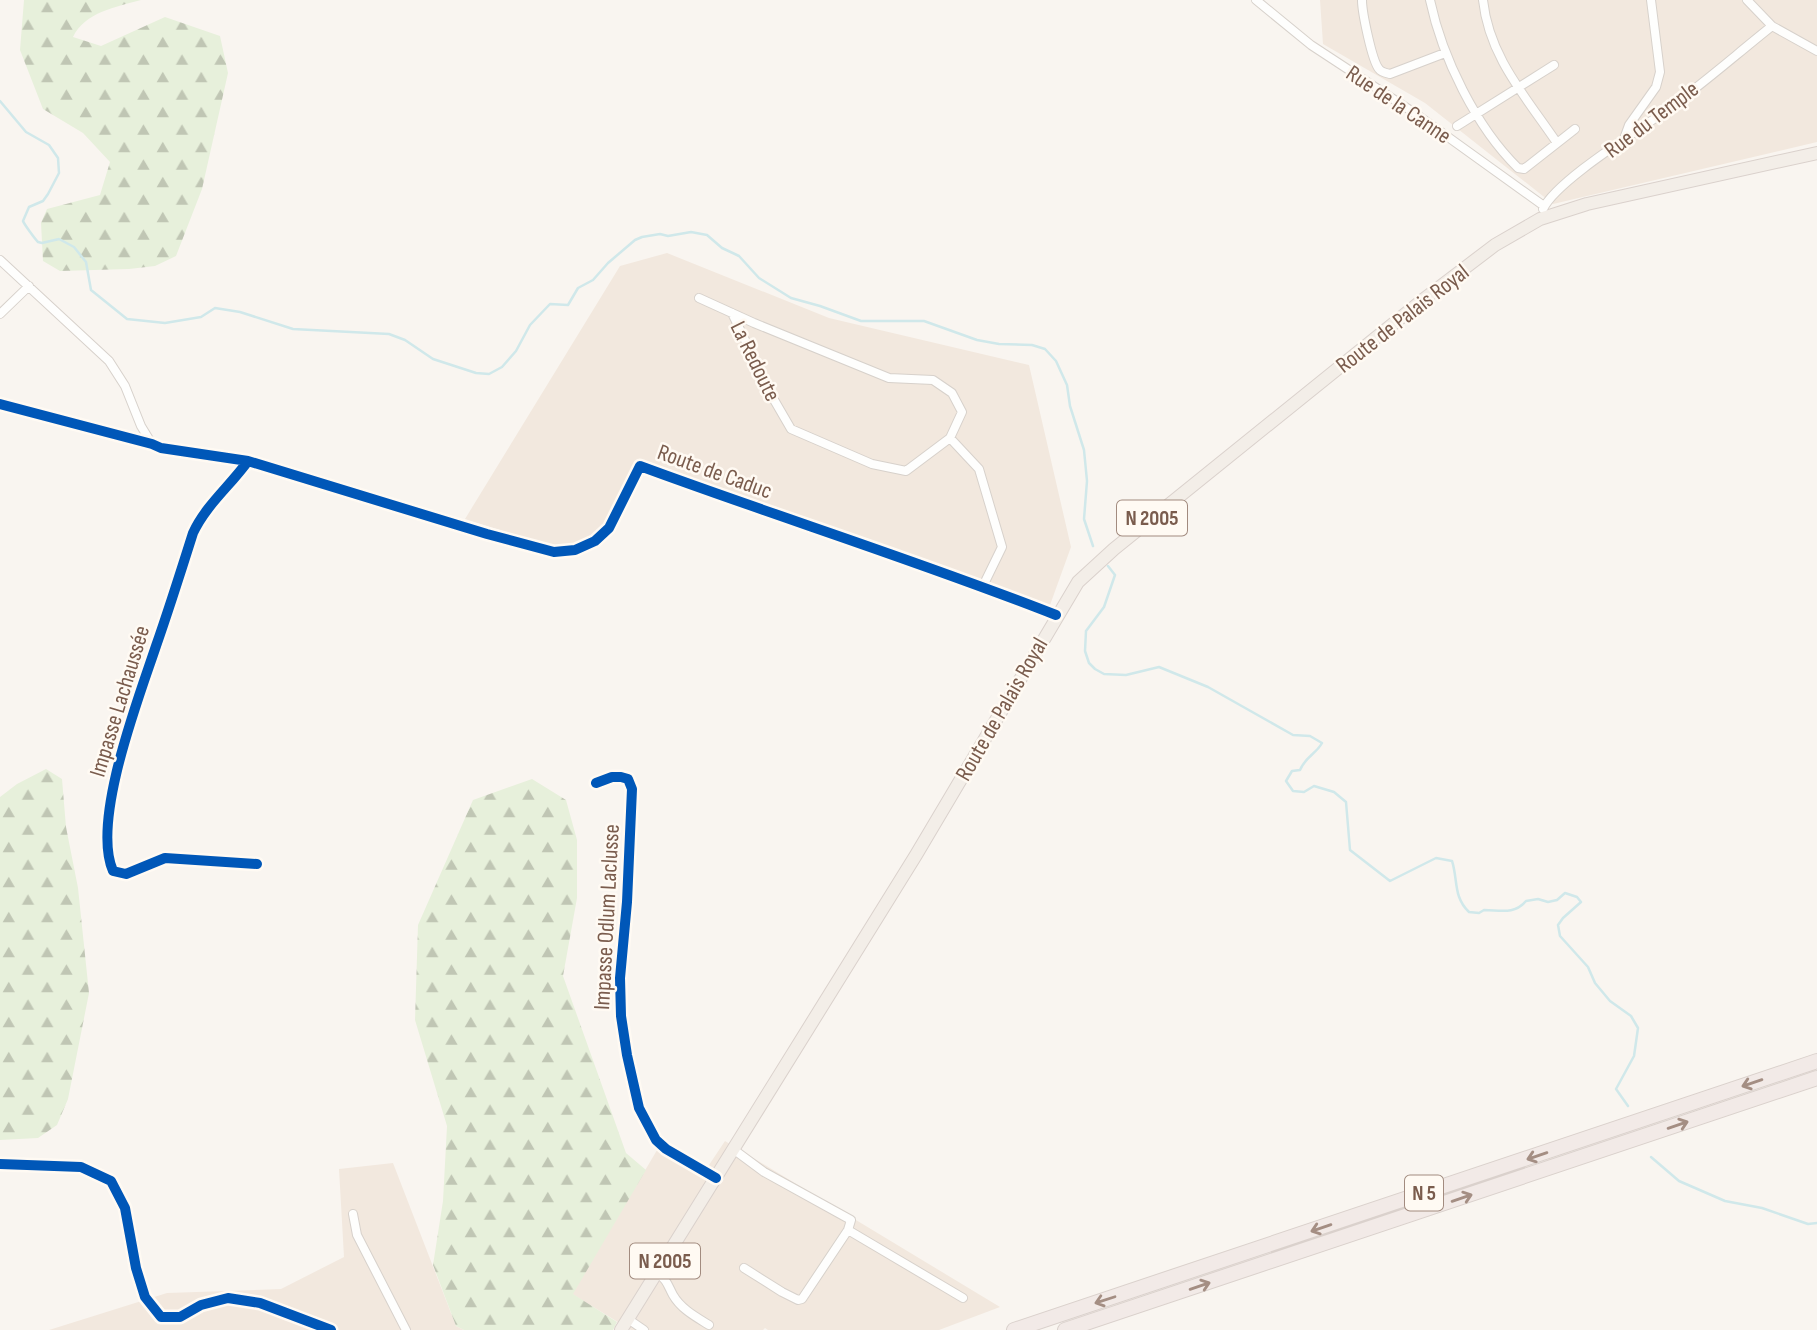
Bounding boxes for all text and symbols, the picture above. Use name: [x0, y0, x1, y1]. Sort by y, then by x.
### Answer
street label: Rue de la Canne: [1340, 59, 1456, 150]
street label: Rue du Temple: [1599, 75, 1704, 164]
street label: Route de Palais Royal: [1331, 258, 1475, 379]
street label: La Redoute: [724, 317, 786, 406]
street label: Route de Caduc: [654, 438, 776, 506]
road number: N 2005: [1117, 500, 1187, 536]
street label: Impasse Lachaussée: [84, 622, 156, 780]
street label: Route de Palais Royal: [950, 633, 1054, 786]
street label: Impasse Odlum Laclusse: [588, 823, 626, 1011]
one-way arrow: [1742, 1078, 1764, 1090]
one-way arrow: [1666, 1118, 1688, 1130]
one-way arrow: [1526, 1150, 1548, 1163]
road number: N 5: [1405, 1176, 1443, 1210]
one-way arrow: [1451, 1191, 1473, 1204]
one-way arrow: [1310, 1222, 1332, 1235]
road number: N 2005: [630, 1244, 700, 1278]
one-way arrow: [1189, 1279, 1211, 1292]
one-way arrow: [1095, 1295, 1117, 1307]

